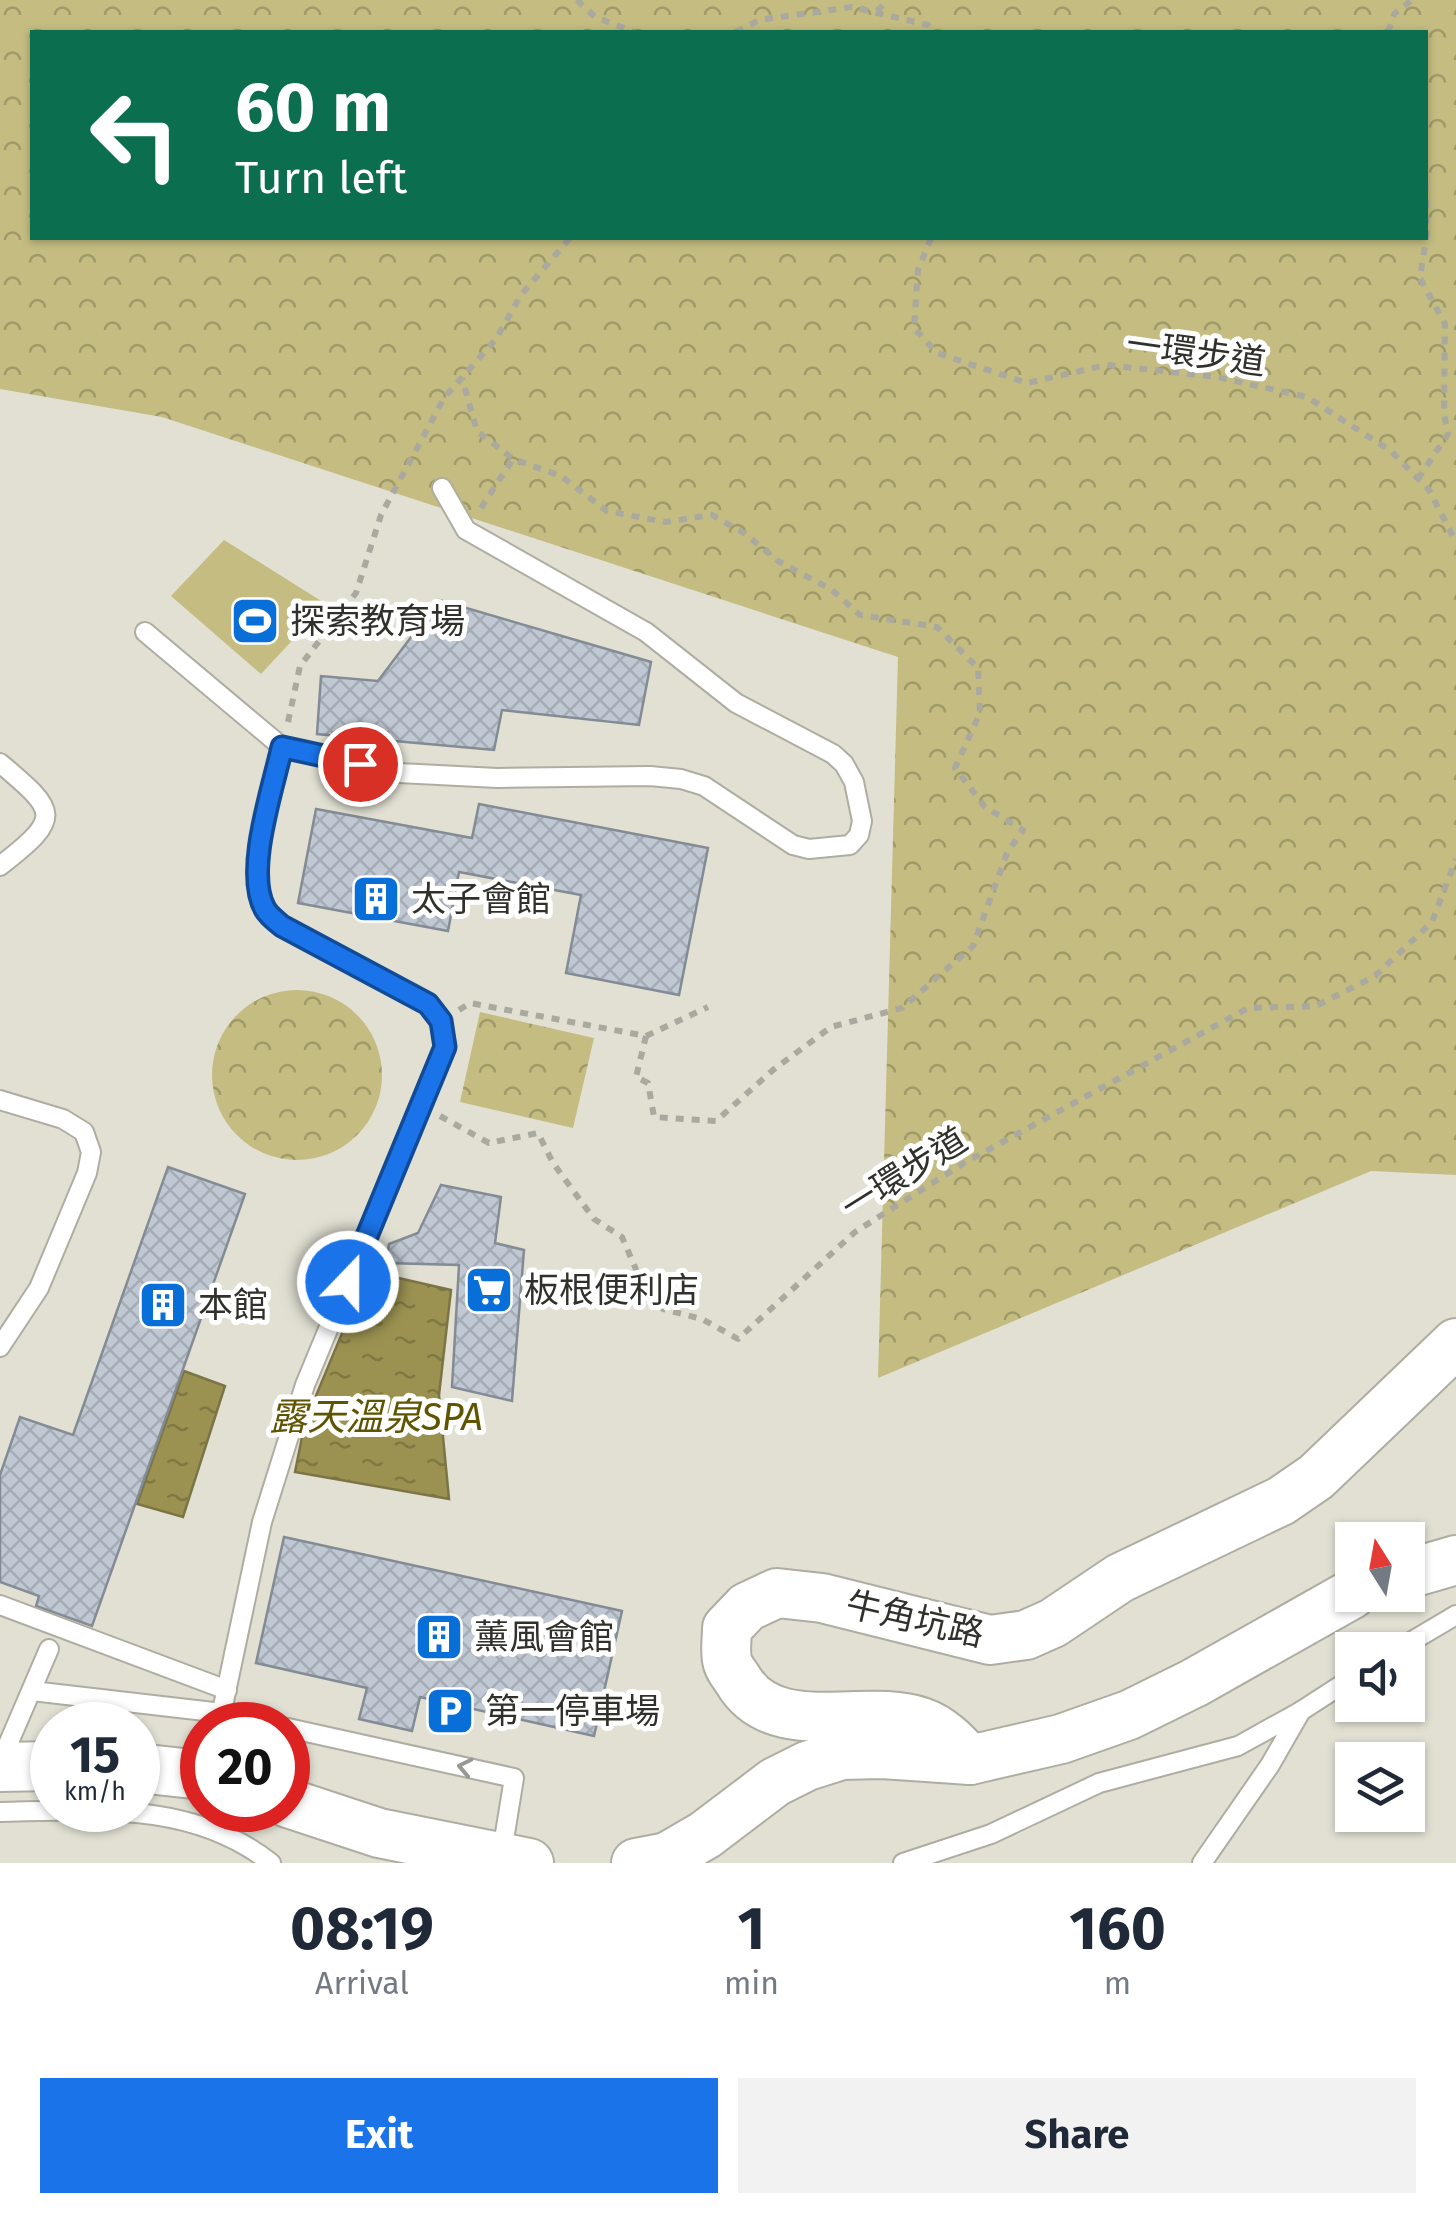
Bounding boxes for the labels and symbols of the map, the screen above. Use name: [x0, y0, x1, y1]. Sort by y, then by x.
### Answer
street label: 一環步道: [1124, 322, 1268, 384]
sports icon: 探索教育場: [229, 595, 281, 647]
place label: 探索教育場: [290, 600, 465, 642]
pin: [318, 722, 403, 807]
building icon: 太子會館: [350, 873, 402, 925]
place label: 太子會館: [411, 878, 551, 920]
street label: 一環步道: [834, 1118, 974, 1228]
position arrow: [296, 1230, 400, 1334]
supermarket icon: 板根便利店: [463, 1264, 515, 1316]
place label: 板根便利店: [524, 1269, 699, 1311]
building icon: 本館: [137, 1279, 189, 1331]
place label: 本館: [198, 1284, 268, 1326]
water label: 露天溫泉SPA: [269, 1394, 483, 1440]
north arrow: [1335, 1522, 1425, 1612]
street label: 牛角坑路: [842, 1583, 988, 1655]
building icon: 薰風會館: [413, 1611, 465, 1663]
place label: 薰風會館: [474, 1616, 614, 1658]
parking icon: 第一停車場: [424, 1685, 476, 1737]
place label: 第一停車場: [485, 1690, 660, 1732]
speed limit sign: 20: [180, 1702, 310, 1832]
one-way arrow: [456, 1757, 473, 1778]

